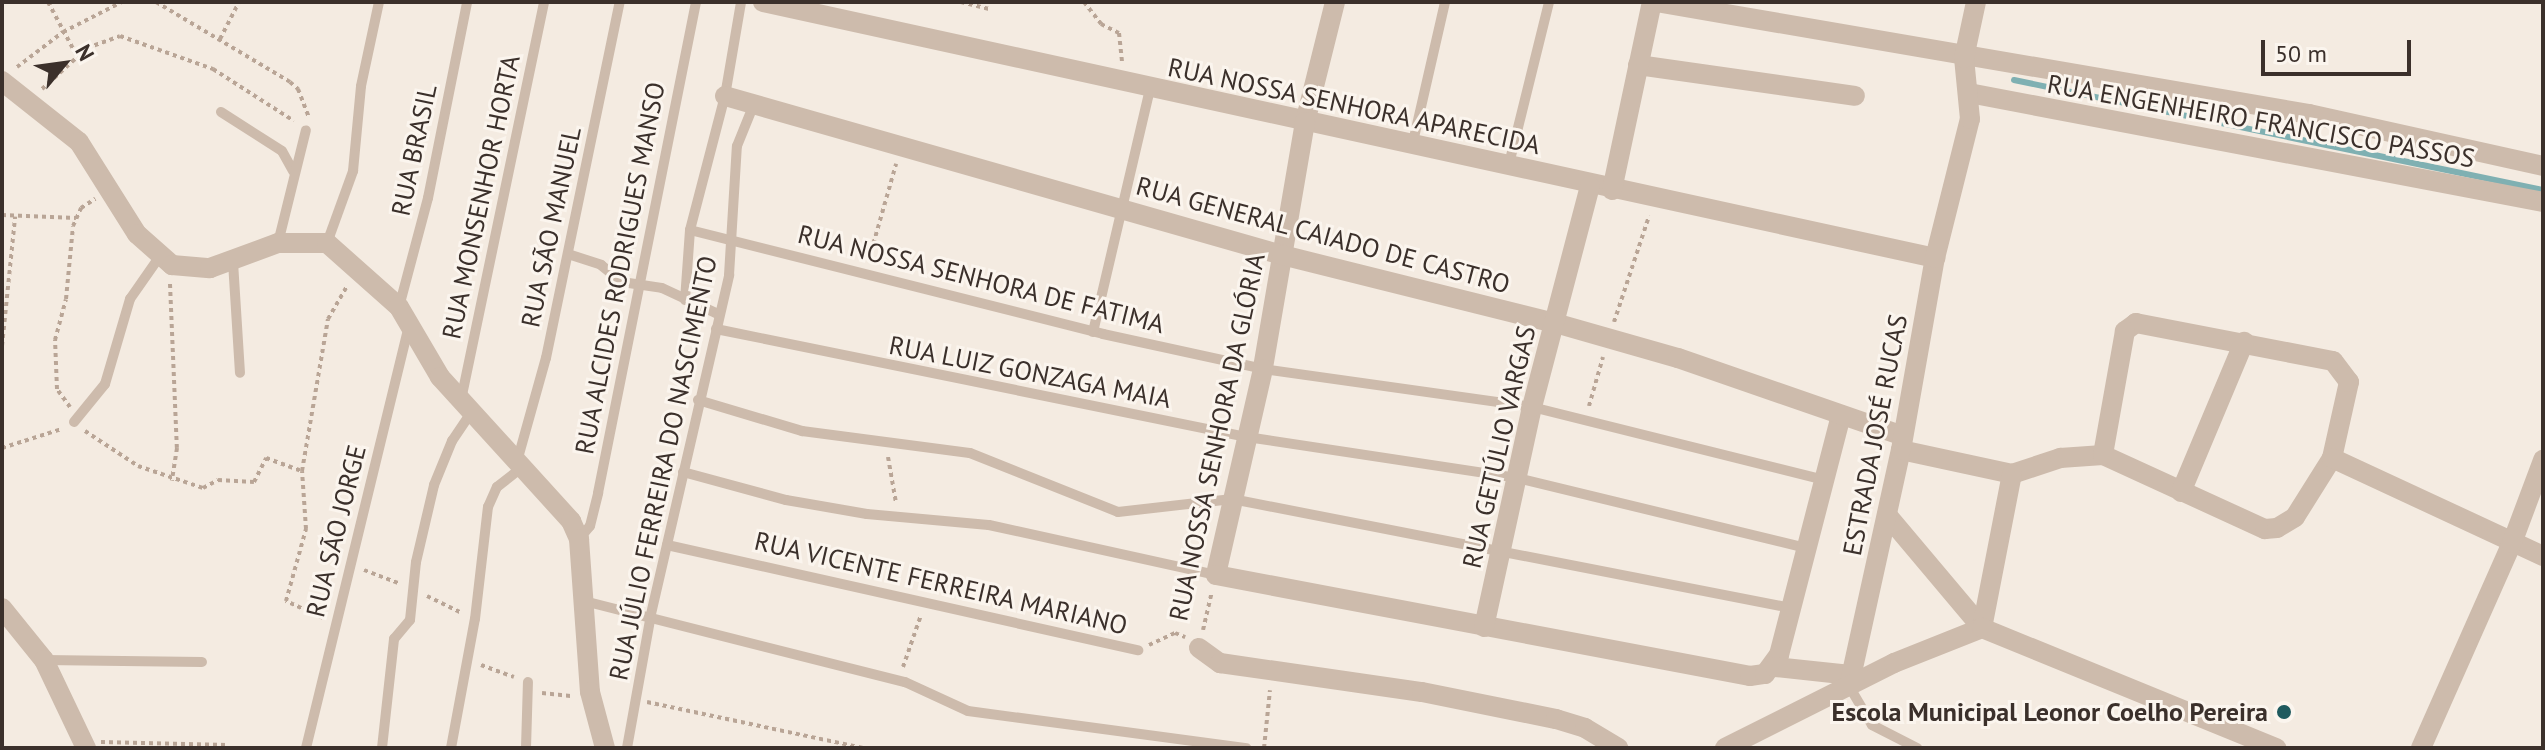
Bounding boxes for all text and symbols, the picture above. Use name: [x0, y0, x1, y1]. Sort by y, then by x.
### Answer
north arrow: [24, 24, 104, 104]
scale bar: [2265, 24, 2415, 74]
text: 50 m: [2275, 38, 2327, 69]
text: N: [69, 39, 101, 65]
street label: RUA NOSSA SENHORA APARECIDA: [1163, 51, 1545, 161]
street label: RUA MONSENHOR HORTA: [436, 52, 526, 342]
street label: RUA ENGENHEIRO FRANCISCO PASSOS: [2044, 68, 2478, 174]
street label: RUA ALCIDES RODRIGUES MANSO: [568, 78, 672, 458]
street label: RUA BRASIL: [385, 81, 443, 219]
street label: RUA SÃO MANUEL: [514, 123, 588, 331]
street label: RUA GENERAL CAIADO DE CASTRO: [1132, 170, 1514, 300]
street label: RUA NOSSA SENHORA DE FATIMA: [793, 218, 1169, 340]
street label: RUA NOSSA SENHORA DA GLÓRIA: [1162, 248, 1272, 626]
street label: RUA JÚLIO FERREIRA DO NASCIMENTO: [602, 252, 724, 684]
street label: ESTRADA JOSÉ RUCAS: [1836, 311, 1914, 559]
street label: RUA GETÚLIO VARGAS: [1456, 322, 1542, 572]
street label: RUA LUIZ GONZAGA MAIA: [885, 329, 1175, 415]
street label: RUA SÃO JORGE: [299, 441, 373, 621]
street label: RUA VICENTE FERREIRA MARIANO: [750, 525, 1132, 641]
place label: Escola Municipal Leonor Coelho Pereira: [1831, 696, 2268, 728]
marker: Escola Municipal Leonor Coelho Pereira: [2275, 703, 2293, 721]

